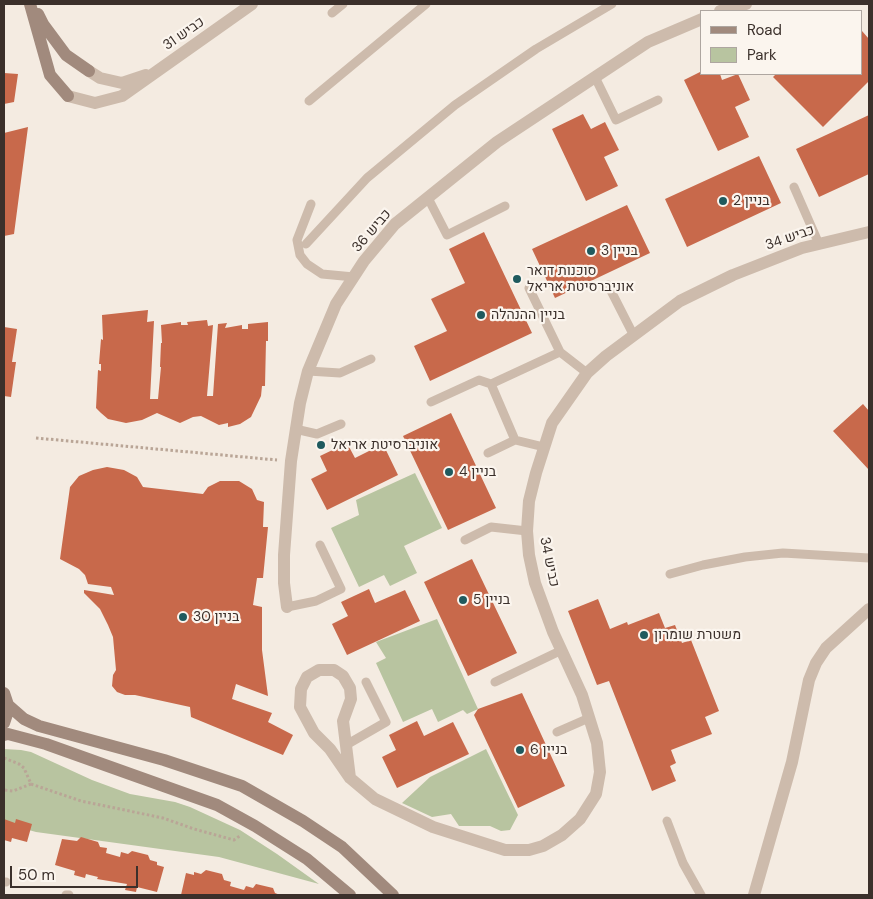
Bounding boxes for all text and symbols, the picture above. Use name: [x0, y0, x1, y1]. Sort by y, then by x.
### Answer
legend: [700, 10, 863, 75]
street label: כביש 31: [160, 14, 208, 54]
text: Road: [747, 20, 782, 40]
text: Park: [747, 45, 777, 65]
place label: בניין 2: [733, 193, 770, 209]
marker: בניין 2: [717, 195, 729, 207]
street label: כביש 36: [349, 206, 395, 256]
street label: כביש 34: [763, 222, 817, 254]
place label: בניין 3: [601, 243, 638, 259]
marker: בניין 3: [585, 245, 597, 257]
place label: סוכנות דואר אוניברסיטת אריאל: [527, 263, 634, 296]
marker: סוכנות דואר אוניברסיטת אריאל: [511, 273, 523, 285]
place label: בניין ההנהלה: [491, 307, 565, 323]
marker: בניין ההנהלה: [475, 309, 487, 321]
place label: אוניברסיטת אריאל: [331, 437, 438, 453]
marker: אוניברסיטת אריאל: [315, 439, 327, 451]
place label: בניין 4: [459, 464, 496, 480]
marker: בניין 4: [443, 466, 455, 478]
street label: כביש 34: [536, 535, 562, 589]
place label: בניין 5: [473, 592, 510, 608]
marker: בניין 5: [457, 594, 469, 606]
place label: בניין 30: [193, 609, 239, 625]
marker: בניין 30: [177, 611, 189, 623]
place label: משטרת שומרון: [654, 627, 741, 643]
marker: משטרת שומרון: [638, 629, 650, 641]
place label: בניין 6: [530, 742, 567, 758]
marker: בניין 6: [514, 744, 526, 756]
scale bar: [12, 856, 140, 888]
text: 50 m: [18, 865, 55, 885]

